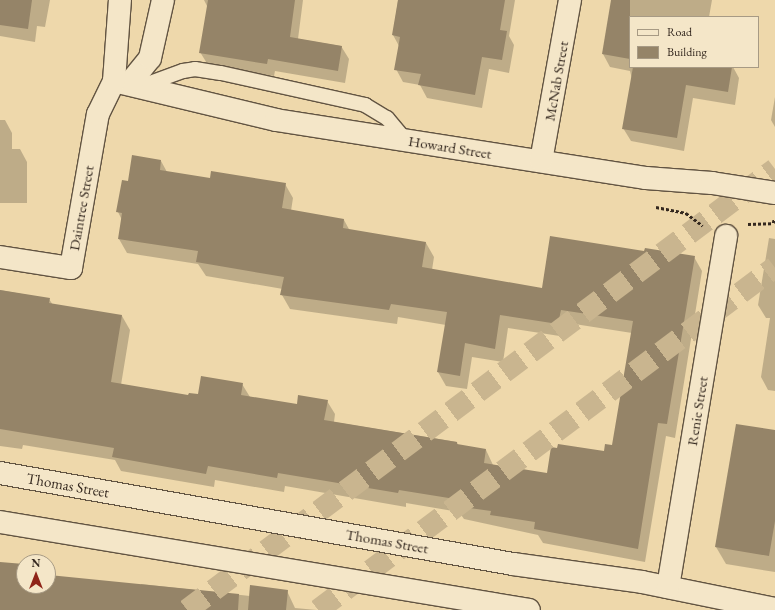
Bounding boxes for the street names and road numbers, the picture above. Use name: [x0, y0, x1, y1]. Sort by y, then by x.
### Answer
street label: McNab Street: [540, 40, 572, 122]
street label: Howard Street: [407, 132, 493, 162]
street label: Daintree Street: [65, 164, 97, 252]
street label: Renie Street: [683, 375, 711, 447]
street label: Thomas Street: [25, 469, 111, 501]
street label: Thomas Street: [344, 525, 430, 557]

